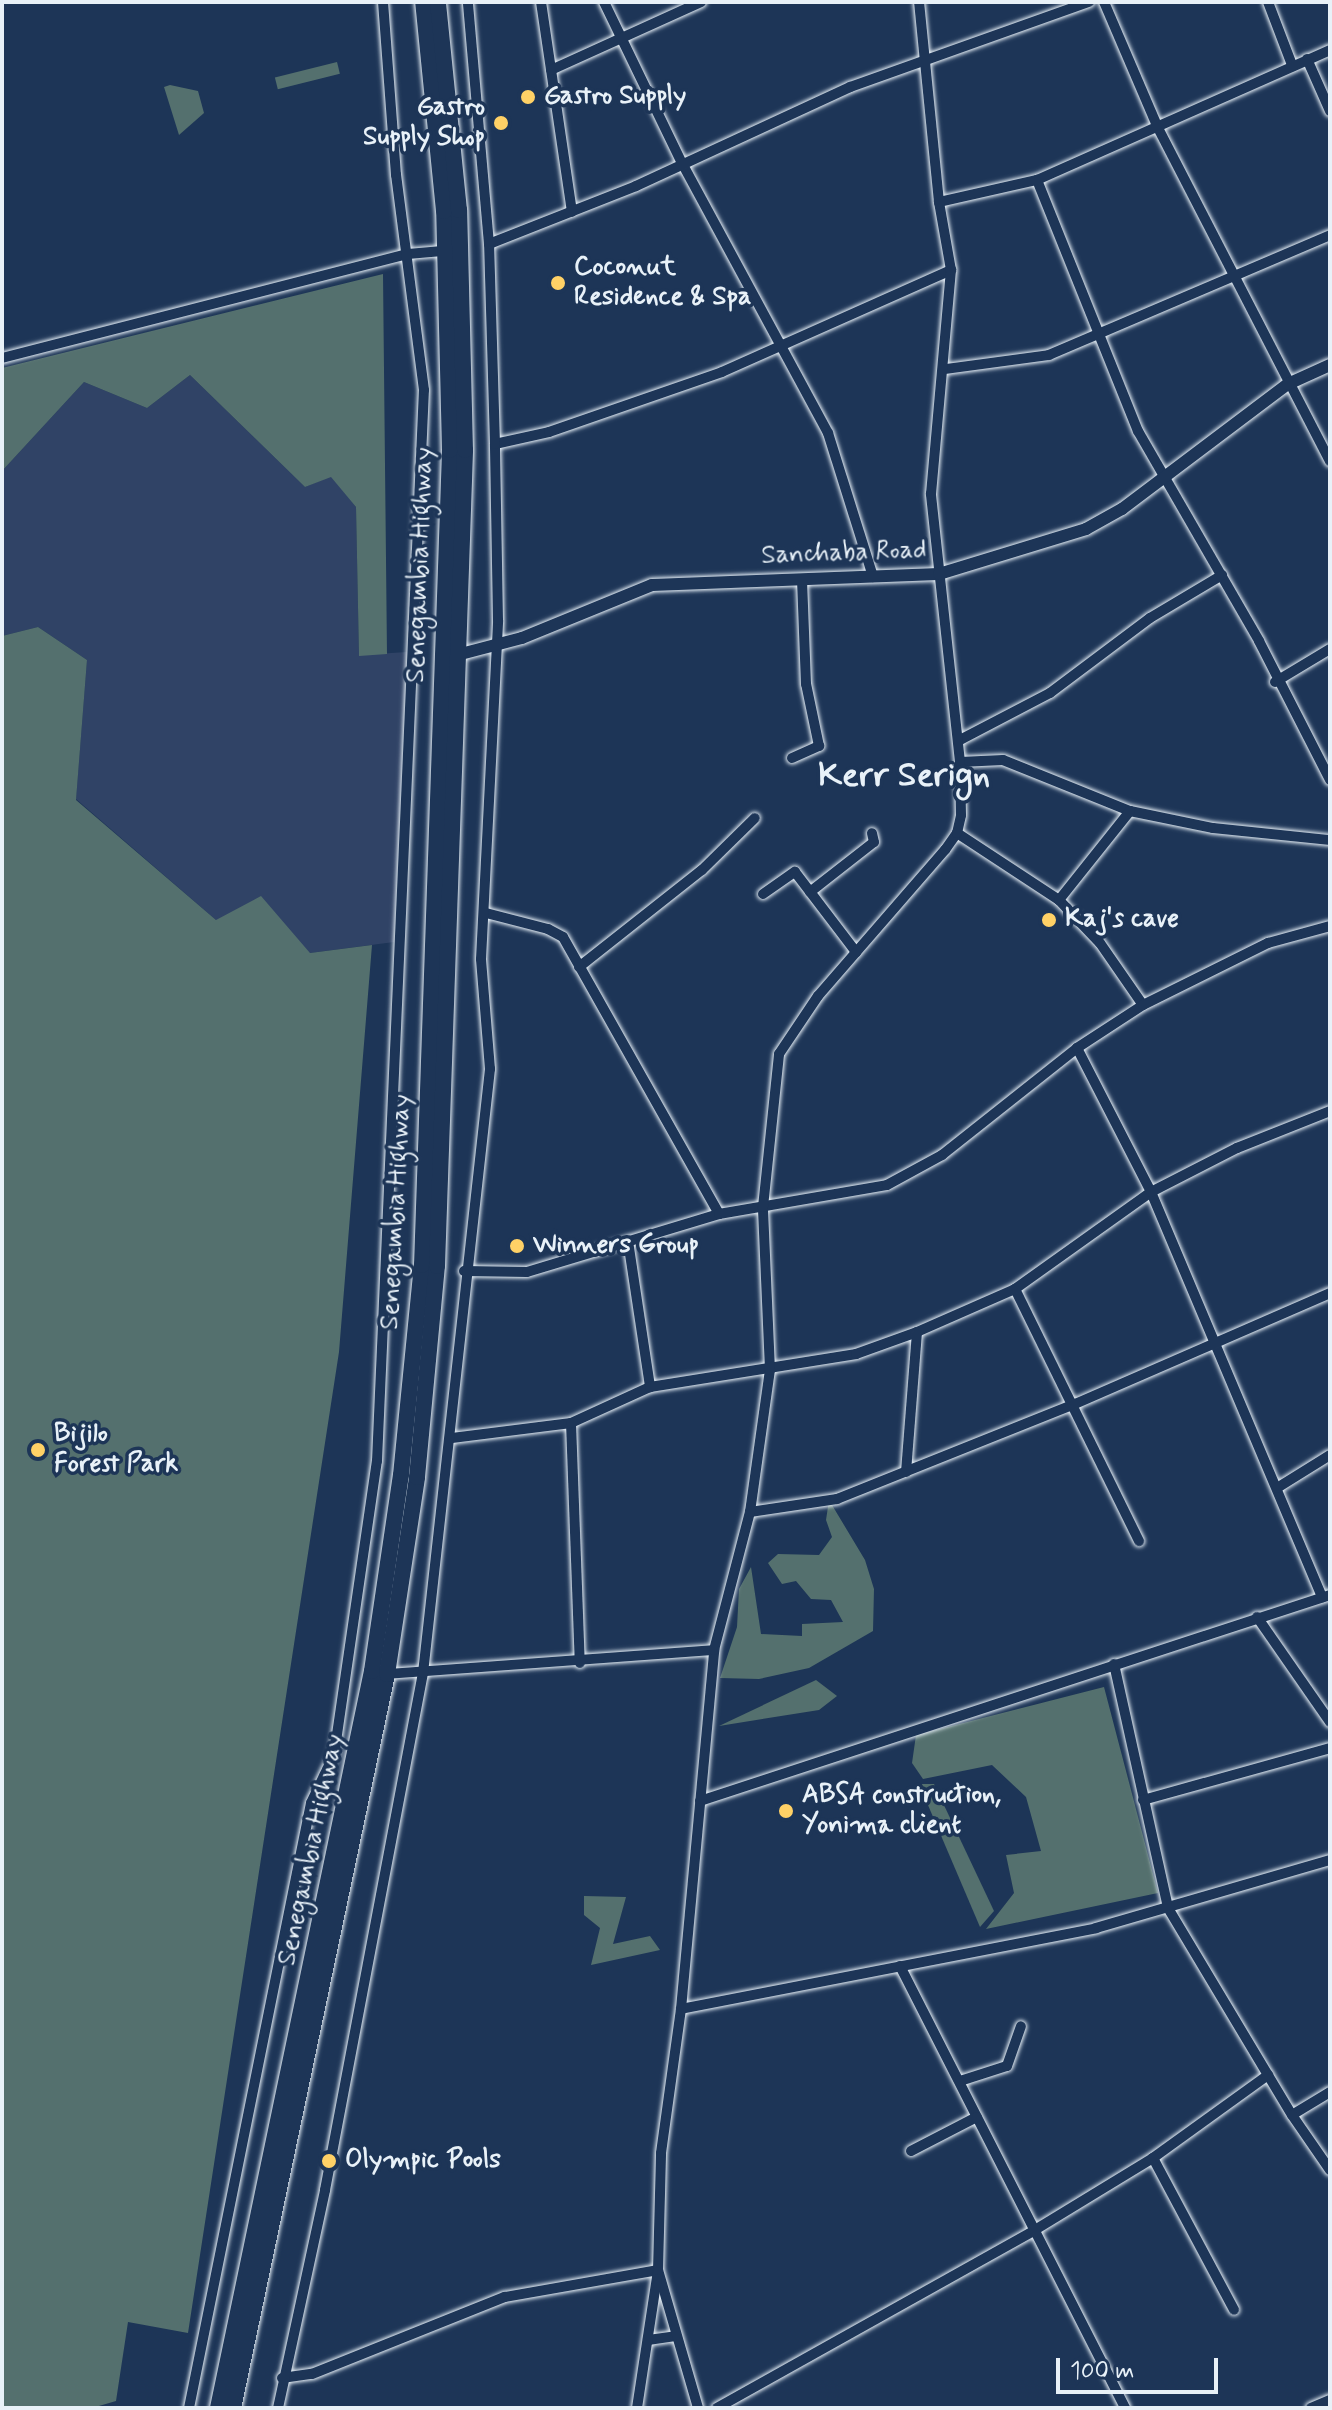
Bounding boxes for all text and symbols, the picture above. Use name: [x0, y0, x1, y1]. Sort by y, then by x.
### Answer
place label: Gastro Supply: [544, 81, 686, 113]
marker: Gastro Supply: [519, 88, 537, 106]
place label: Gastro Supply Shop: [363, 92, 485, 154]
marker: Gastro Supply Shop: [492, 114, 510, 132]
place label: Coconut Residence & Spa: [574, 252, 751, 314]
marker: Coconut Residence & Spa: [549, 274, 567, 292]
street label: Senegambia Highway: [401, 447, 441, 683]
street label: Sanchaba Road: [761, 536, 927, 572]
district label: Kerr Serign: [818, 756, 990, 796]
place label: Kaj's cave: [1065, 904, 1179, 936]
marker: Kaj's cave: [1040, 911, 1058, 929]
street label: Senegambia Highway: [375, 1094, 419, 1330]
place label: Winners Group: [533, 1230, 698, 1262]
marker: Winners Group: [508, 1237, 526, 1255]
place label: Bijilo Forest Park: [54, 1419, 178, 1480]
marker: Bijilo Forest Park: [29, 1441, 47, 1459]
street label: Senegambia Highway: [272, 1732, 352, 1968]
place label: ABSA construction, Yonima client: [802, 1780, 1003, 1842]
marker: ABSA construction, Yonima client: [777, 1802, 795, 1820]
place label: Olympic Pools: [345, 2145, 496, 2177]
marker: Olympic Pools: [320, 2152, 338, 2170]
scale bar: [1060, 2342, 1222, 2392]
text: 100 m: [1070, 2356, 1134, 2387]

